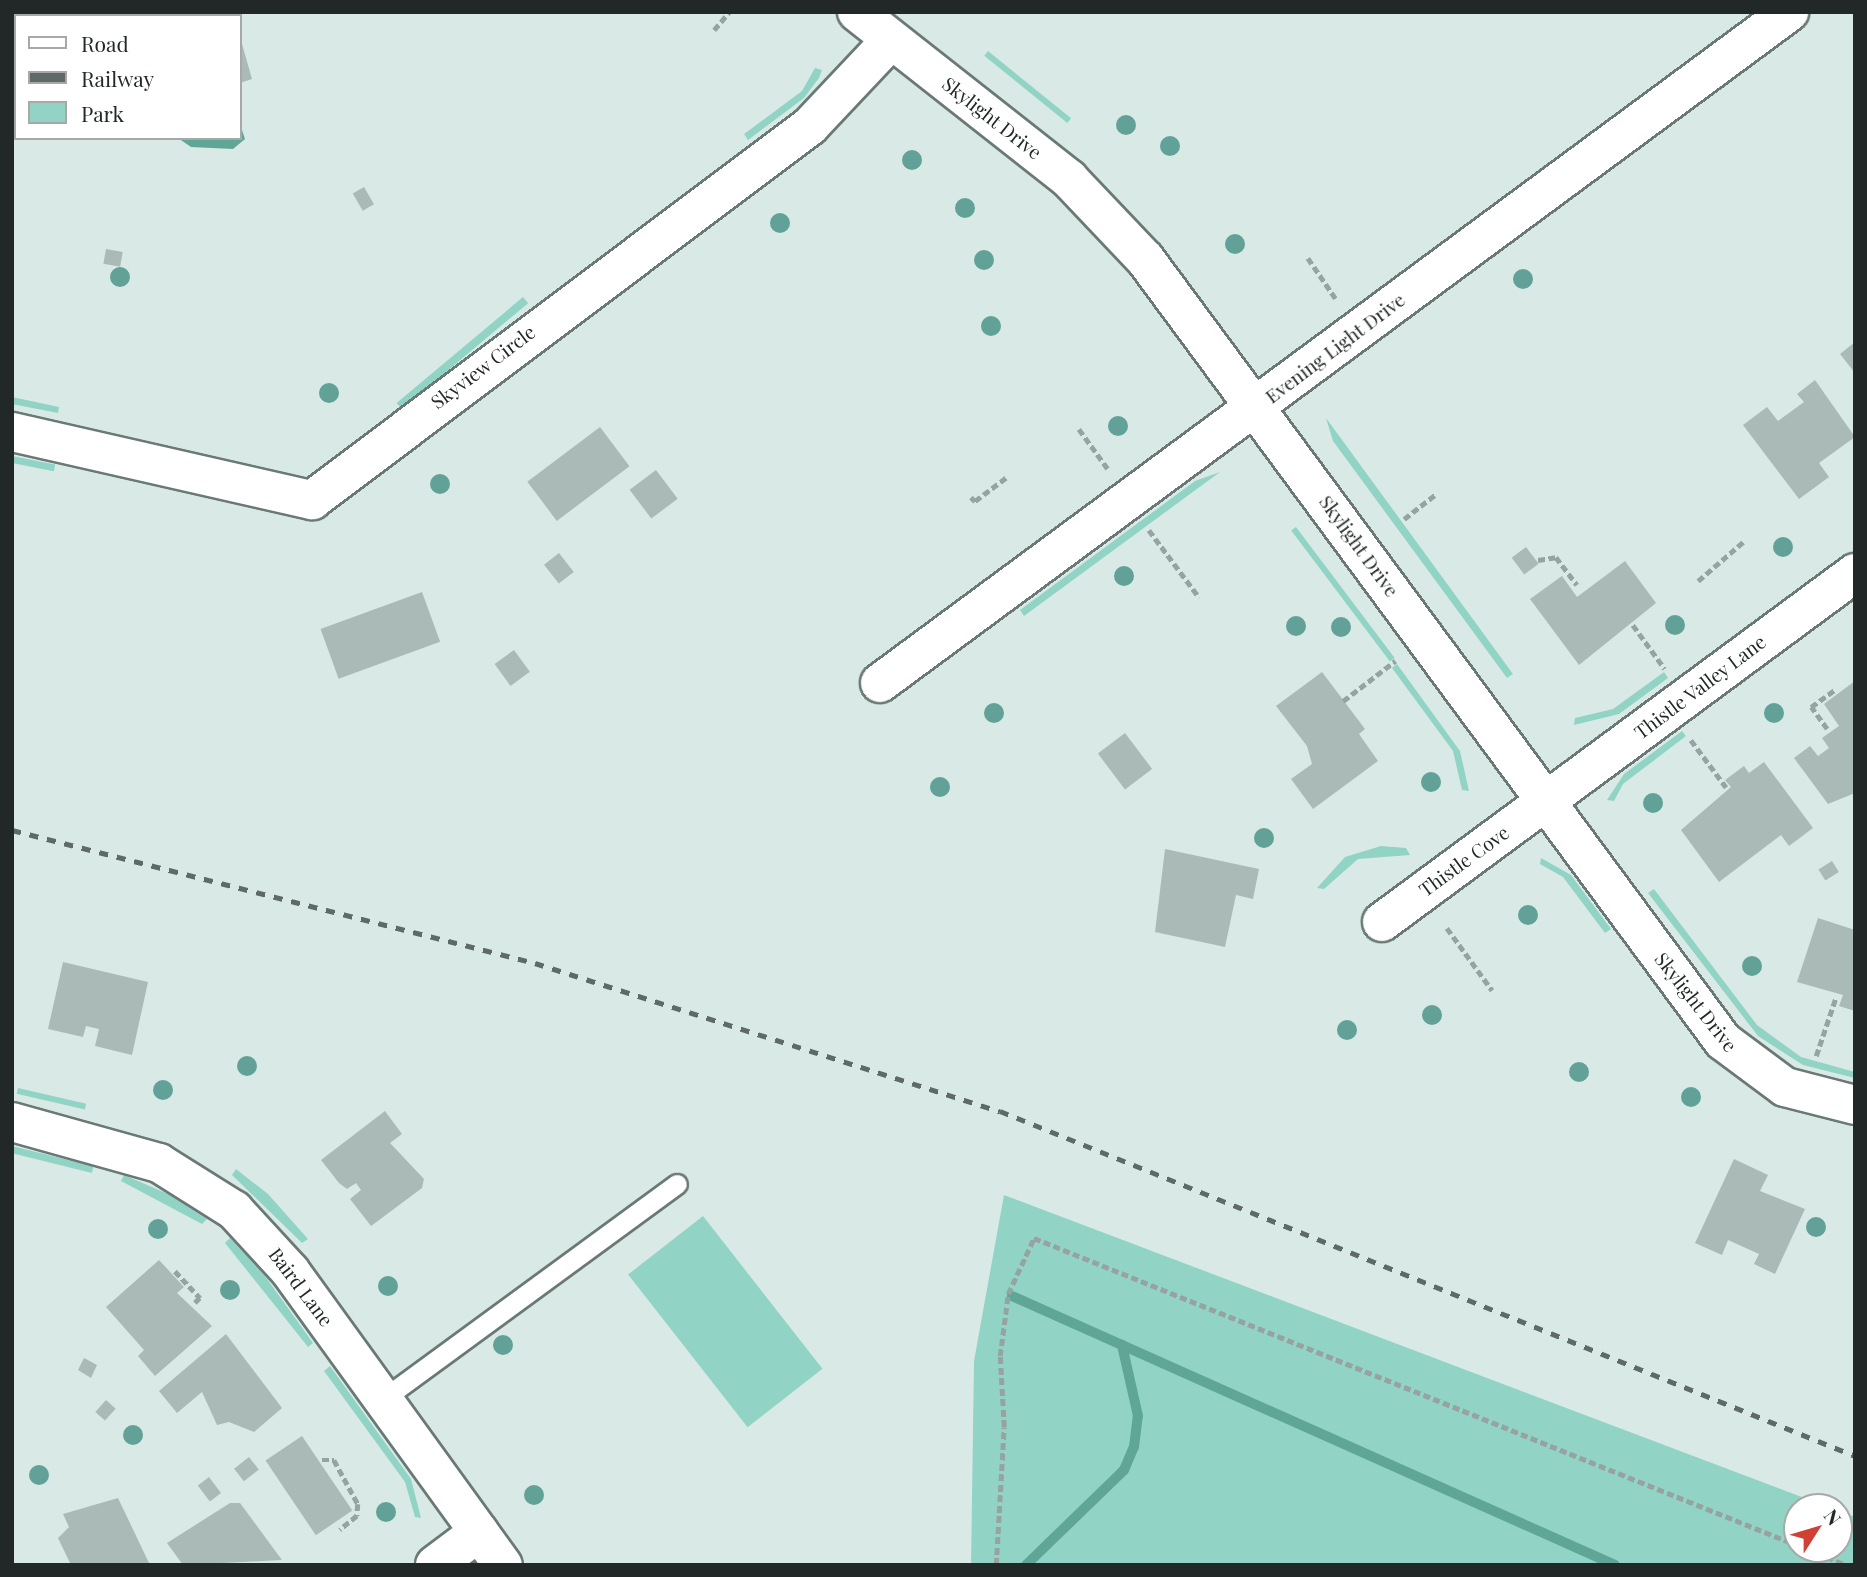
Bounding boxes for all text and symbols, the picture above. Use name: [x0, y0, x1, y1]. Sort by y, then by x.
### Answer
legend: [14, 14, 242, 140]
text: Road: [81, 29, 129, 57]
text: Railway: [81, 64, 154, 92]
street label: Skylight Drive: [938, 72, 1046, 164]
text: Park: [81, 99, 124, 127]
street label: Evening Light Drive: [1261, 288, 1409, 408]
street label: Skyview Circle: [426, 320, 540, 414]
street label: Skylight Drive: [1315, 491, 1403, 601]
street label: Thistle Valley Lane: [1629, 630, 1771, 744]
street label: Thistle Cove: [1415, 821, 1513, 901]
street label: Skylight Drive: [1650, 948, 1742, 1056]
street label: Baird Lane: [264, 1243, 338, 1331]
north arrow: [1783, 1493, 1853, 1563]
text: N: [1819, 1503, 1848, 1530]

